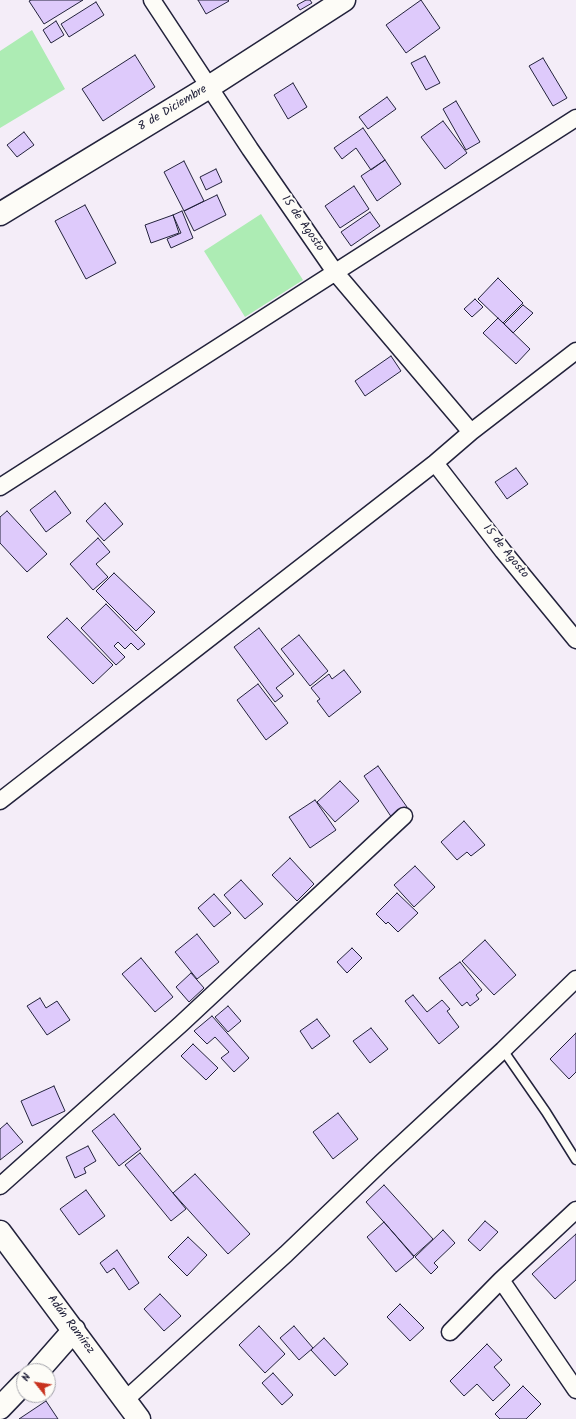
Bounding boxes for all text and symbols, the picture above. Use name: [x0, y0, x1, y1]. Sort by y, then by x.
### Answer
street label: 8 de Diciembre: [136, 83, 210, 135]
street label: 15 de Agosto: [278, 193, 326, 255]
street label: 15 de Agosto: [479, 522, 531, 582]
street label: Adán Ramírez: [43, 1293, 97, 1357]
north arrow: [16, 1363, 56, 1403]
text: N: [17, 1370, 36, 1385]

